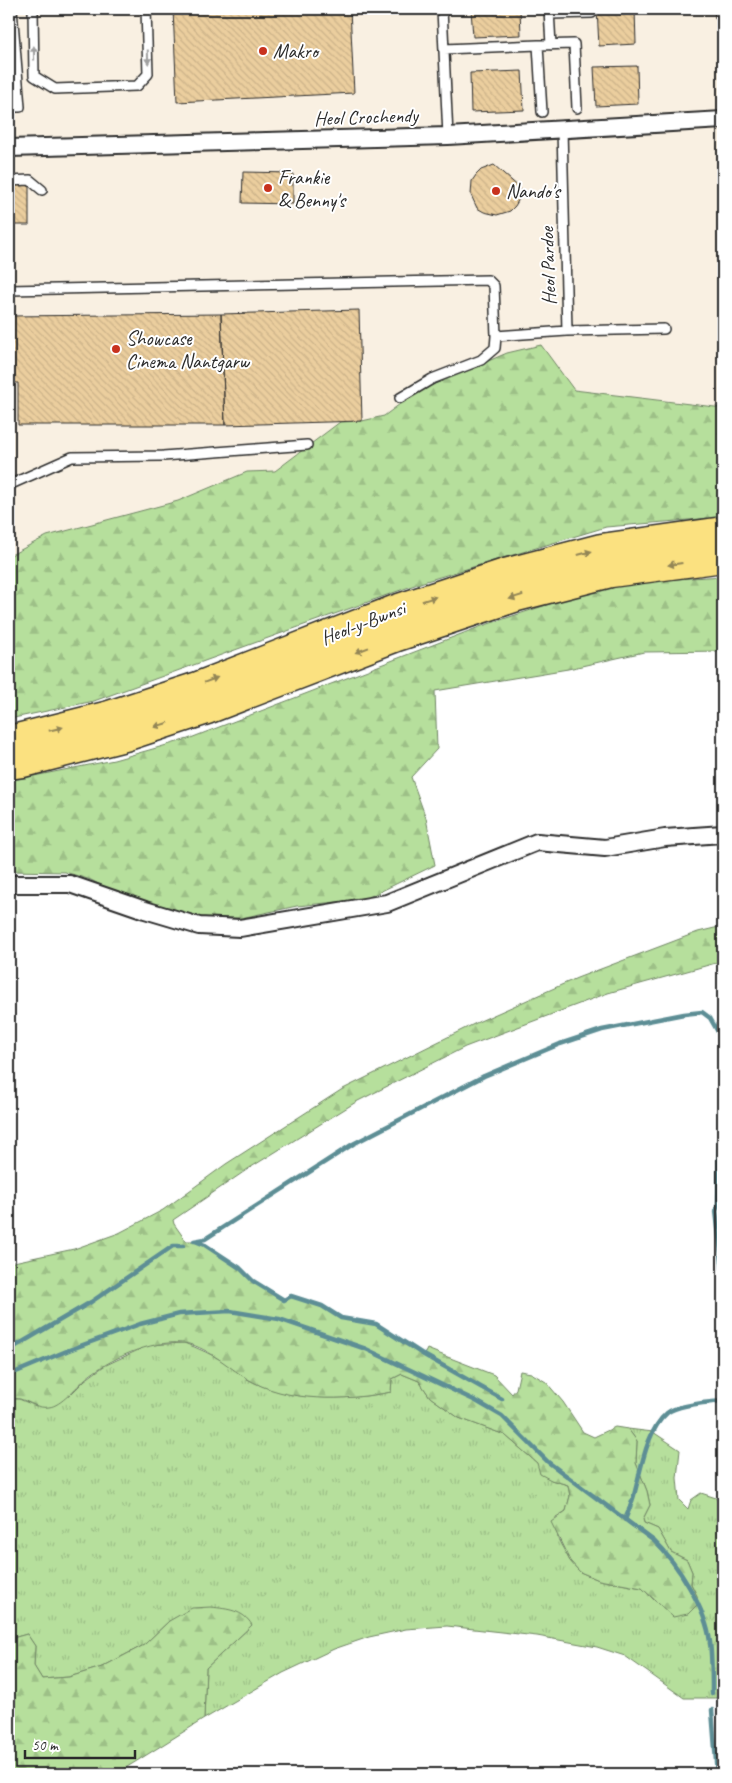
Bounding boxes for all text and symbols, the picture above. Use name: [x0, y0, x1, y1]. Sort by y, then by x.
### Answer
place label: Makro: [273, 39, 320, 64]
one-way arrow: [30, 45, 38, 61]
marker: Makro: [257, 45, 269, 57]
one-way arrow: [144, 50, 152, 66]
street label: Heol Crochendy: [314, 103, 421, 131]
place label: Frankie & Benny's: [278, 165, 347, 213]
place label: Nando's: [506, 179, 562, 204]
marker: Frankie & Benny's: [262, 182, 274, 194]
marker: Nando's: [490, 185, 502, 197]
street label: Heol Pardoe: [534, 225, 562, 306]
place label: Showcase Cinema Nantgarw: [126, 326, 251, 374]
marker: Showcase Cinema Nantgarw: [110, 343, 122, 355]
one-way arrow: [577, 548, 592, 556]
one-way arrow: [667, 560, 683, 568]
one-way arrow: [421, 594, 436, 602]
one-way arrow: [509, 594, 524, 602]
street label: Heol-y-Bwnsi: [317, 595, 411, 651]
one-way arrow: [355, 647, 370, 654]
one-way arrow: [204, 676, 218, 684]
one-way arrow: [153, 721, 168, 729]
one-way arrow: [49, 724, 64, 732]
scale bar: [25, 1728, 135, 1760]
text: 50 m: [32, 1736, 59, 1755]

